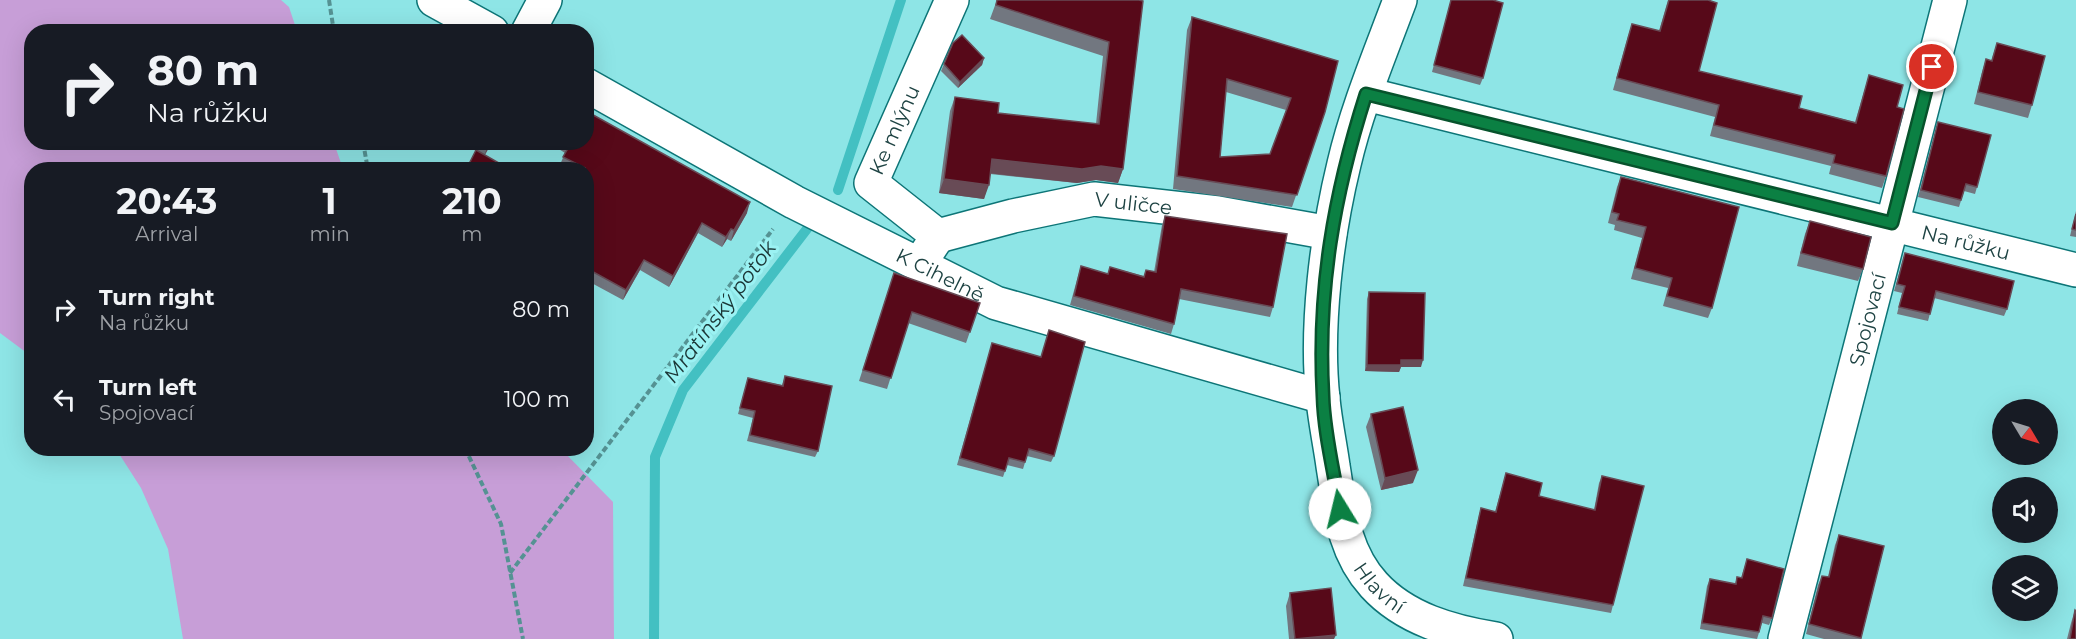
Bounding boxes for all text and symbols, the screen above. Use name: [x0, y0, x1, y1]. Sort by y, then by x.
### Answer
pin: [1906, 41, 1957, 92]
text: 80 m: [147, 44, 259, 96]
icon: right: [48, 48, 126, 126]
icon: arrive: [1915, 50, 1948, 83]
street label: Ke mlýnu: [864, 82, 925, 179]
text: Na růžku: [147, 96, 269, 129]
text: 20:43: [116, 179, 217, 223]
text: 1: [323, 179, 337, 223]
text: 210: [442, 179, 502, 223]
street label: V uličce: [1093, 187, 1173, 220]
street label: Na růžku: [1919, 220, 2013, 265]
text: Arrival: [135, 222, 198, 246]
text: min: [310, 222, 350, 246]
text: m: [461, 222, 482, 246]
water label: Mratínský potok: [658, 235, 782, 388]
street label: K Cihelně: [892, 243, 988, 307]
street label: Spojovací: [1844, 269, 1891, 368]
text: Turn right: [99, 284, 214, 311]
icon: right: [48, 293, 81, 326]
text: 80 m: [512, 296, 570, 323]
text: Na růžku: [99, 311, 189, 335]
text: Turn left: [99, 374, 197, 401]
icon: left: [48, 383, 81, 416]
text: 100 m: [504, 386, 570, 413]
north arrow: [1992, 399, 2058, 465]
map controls: [1992, 399, 2058, 621]
text: Spojovací: [99, 401, 194, 425]
position arrow: [1308, 477, 1372, 541]
button: sound: [1992, 477, 2058, 543]
button: layers: [1992, 555, 2058, 621]
street label: Hlavní: [1349, 558, 1411, 620]

